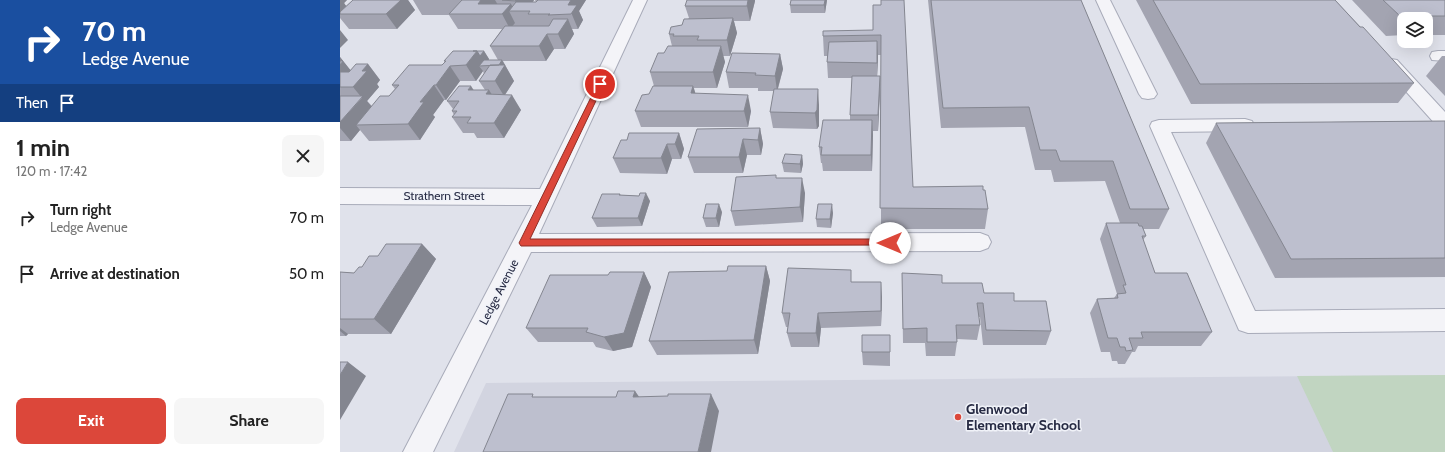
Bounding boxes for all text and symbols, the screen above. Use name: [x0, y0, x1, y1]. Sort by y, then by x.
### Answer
map controls: [1397, 12, 1433, 48]
button: layers: [1397, 12, 1433, 48]
text: 70 m: [82, 14, 146, 48]
icon: right: [16, 16, 68, 68]
text: Ledge Avenue: [82, 48, 189, 70]
pin: [583, 67, 617, 101]
icon: arrive: [589, 73, 611, 95]
icon: arrive: [56, 92, 78, 114]
text: Then: [16, 94, 48, 112]
text: 1 min: [16, 133, 70, 162]
button: close: [282, 135, 324, 177]
text: 120 m · 17:42: [16, 163, 87, 179]
street label: Strathern Street: [404, 188, 484, 203]
text: Turn right: [50, 201, 111, 219]
icon: right: [16, 207, 38, 229]
text: 70 m: [290, 209, 324, 227]
text: Ledge Avenue: [50, 219, 128, 235]
position arrow: [869, 222, 911, 264]
street label: Ledge Avenue: [476, 256, 521, 327]
icon: arrive: [16, 263, 38, 285]
text: Arrive at destination: [50, 265, 180, 283]
text: 50 m: [289, 265, 324, 283]
button: Exit: [16, 398, 166, 444]
button: Share: [174, 398, 324, 444]
place label: Glenwood Elementary School: [966, 400, 1081, 434]
marker: Glenwood Elementary School: [953, 412, 963, 422]

